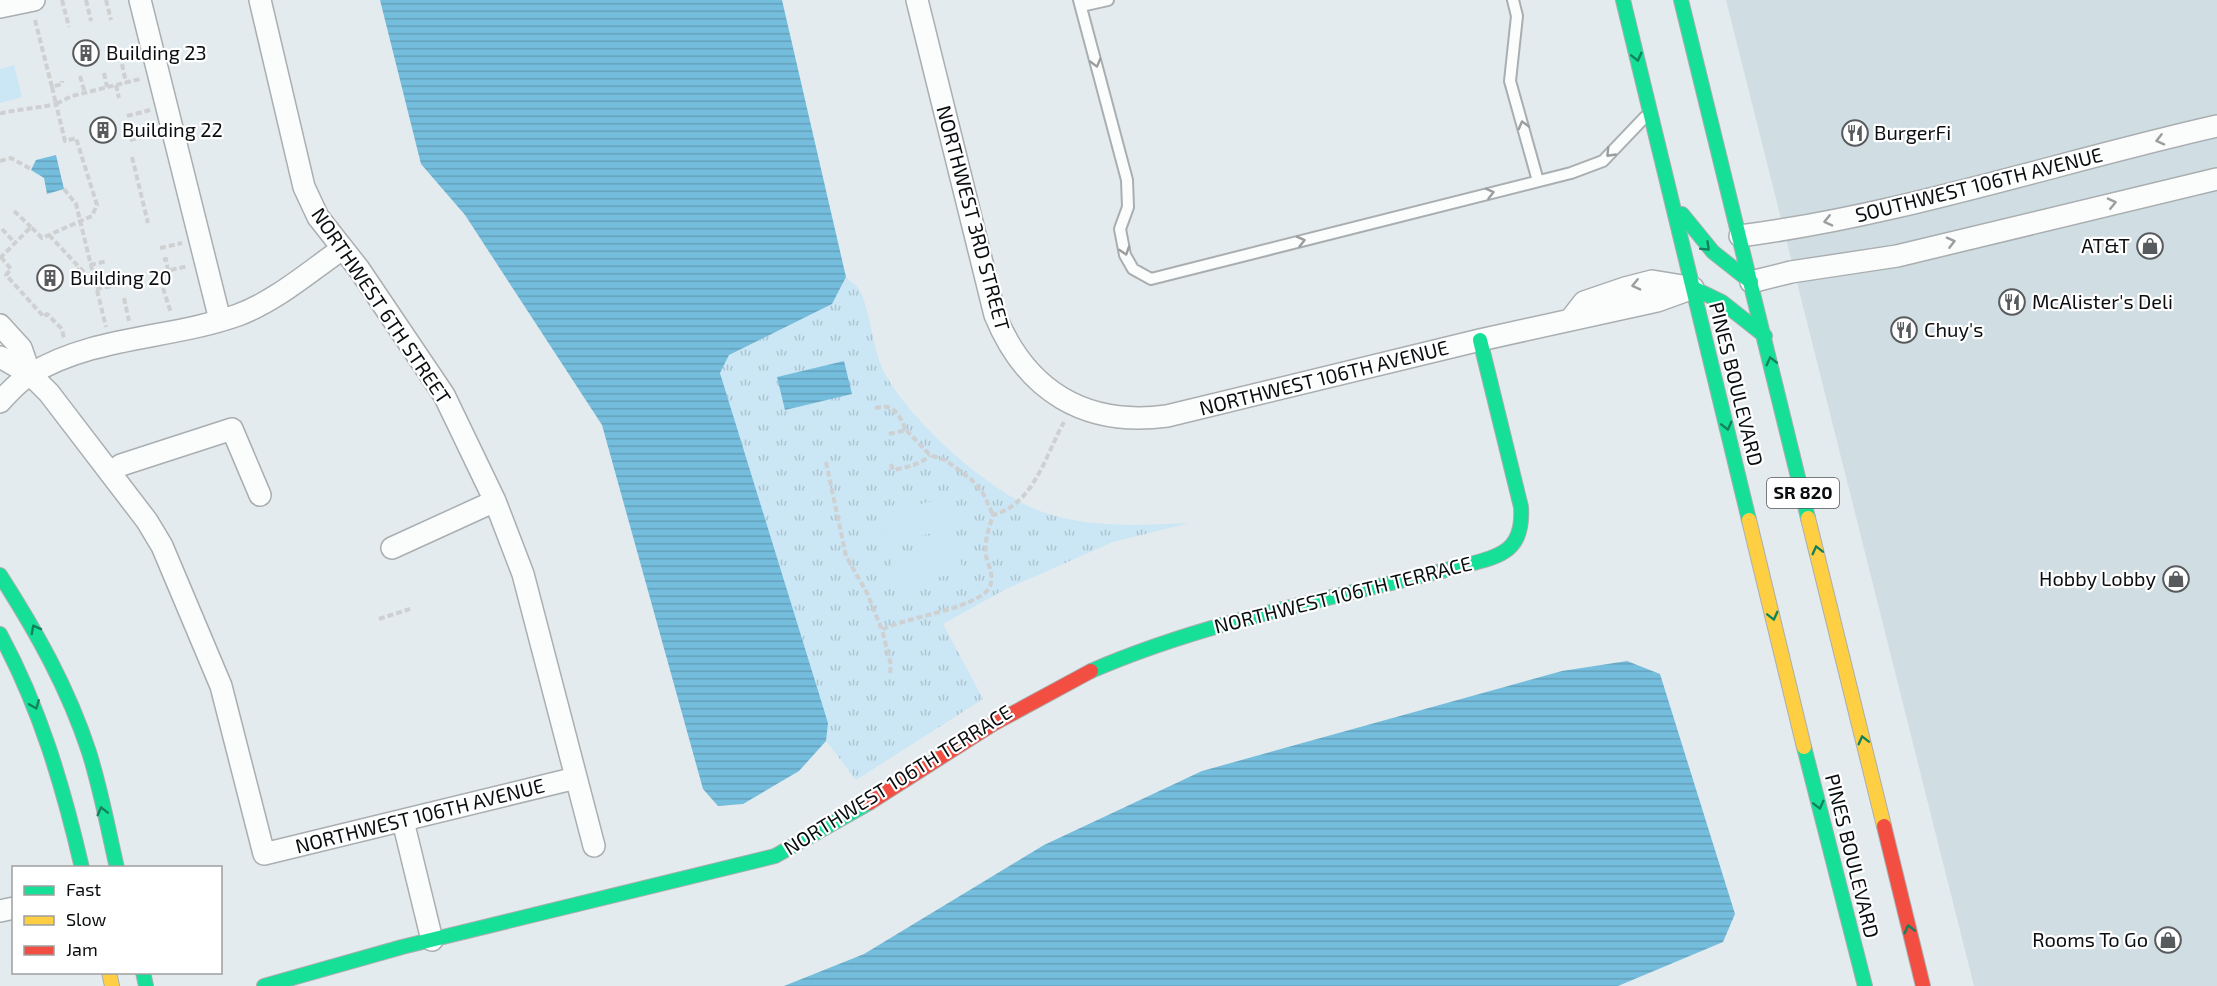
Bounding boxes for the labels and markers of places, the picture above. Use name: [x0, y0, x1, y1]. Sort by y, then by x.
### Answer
building icon: Building 23: [71, 38, 101, 68]
place label: Building 23: [106, 40, 207, 64]
building icon: Building 22: [88, 115, 118, 145]
place label: Building 22: [122, 117, 223, 141]
restaurant icon: BurgerFi: [1840, 118, 1870, 148]
place label: BurgerFi: [1874, 120, 1951, 144]
shop icon: AT&T: [2135, 231, 2165, 261]
place label: AT&T: [2081, 233, 2130, 257]
building icon: Building 20: [35, 263, 65, 293]
place label: Building 20: [70, 265, 172, 289]
restaurant icon: McAlister's Deli: [1997, 287, 2027, 317]
place label: McAlister's Deli: [2032, 289, 2173, 313]
restaurant icon: Chuy's: [1889, 315, 1919, 345]
place label: Chuy's: [1924, 317, 1983, 341]
shop icon: Hobby Lobby: [2161, 564, 2191, 594]
place label: Hobby Lobby: [2039, 566, 2156, 590]
shop icon: Rooms To Go: [2153, 925, 2183, 955]
place label: Rooms To Go: [2032, 927, 2148, 951]

